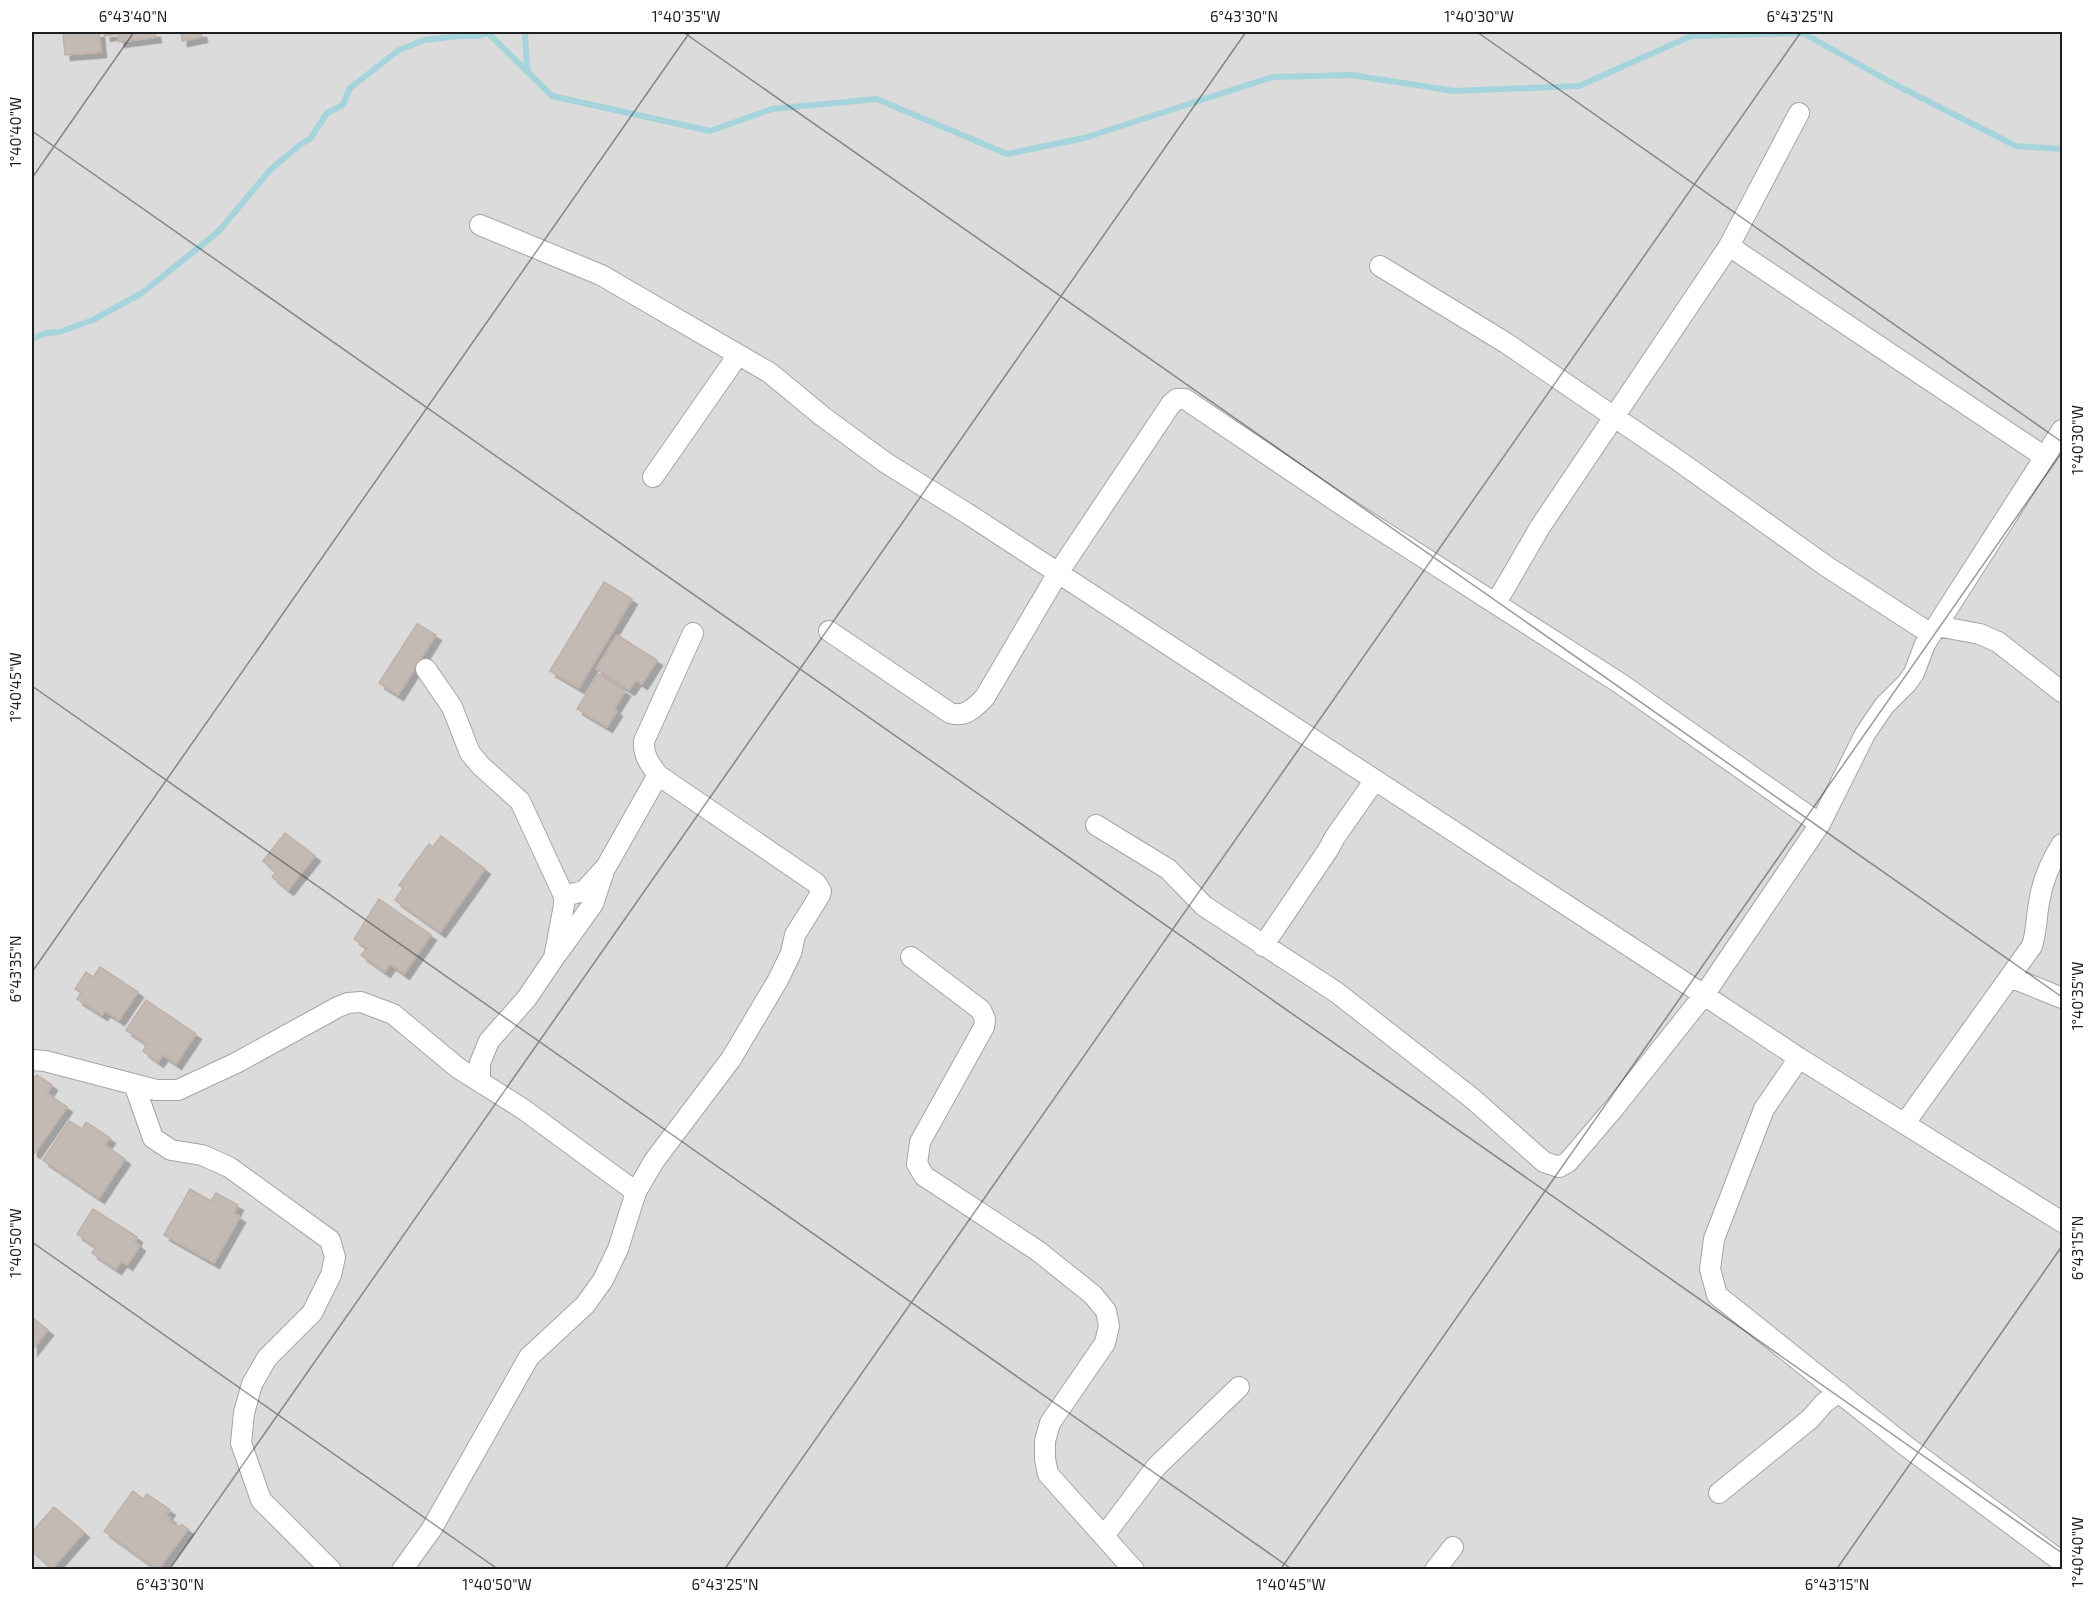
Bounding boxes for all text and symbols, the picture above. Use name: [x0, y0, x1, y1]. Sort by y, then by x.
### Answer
text: 6°43'40"N: [99, 7, 167, 25]
text: 1°40'35"W: [652, 7, 720, 25]
text: 6°43'30"N: [1210, 7, 1278, 25]
text: 1°40'30"W: [1444, 7, 1514, 25]
text: 6°43'25"N: [1766, 7, 1834, 25]
text: 1°40'40"W: [6, 97, 24, 167]
text: 1°40'30"W: [2068, 405, 2086, 475]
text: 1°40'45"W: [6, 652, 24, 722]
text: 6°43'35"N: [6, 936, 24, 1002]
text: 1°40'35"W: [2068, 962, 2086, 1030]
text: 1°40'50"W: [6, 1208, 24, 1278]
text: 6°43'15"N: [2068, 1216, 2086, 1280]
text: 1°40'40"W: [2068, 1517, 2086, 1587]
text: 6°43'30"N: [136, 1575, 204, 1593]
text: 1°40'50"W: [462, 1575, 532, 1593]
text: 6°43'25"N: [691, 1575, 759, 1593]
text: 1°40'45"W: [1256, 1575, 1326, 1593]
text: 6°43'15"N: [1805, 1575, 1869, 1593]

